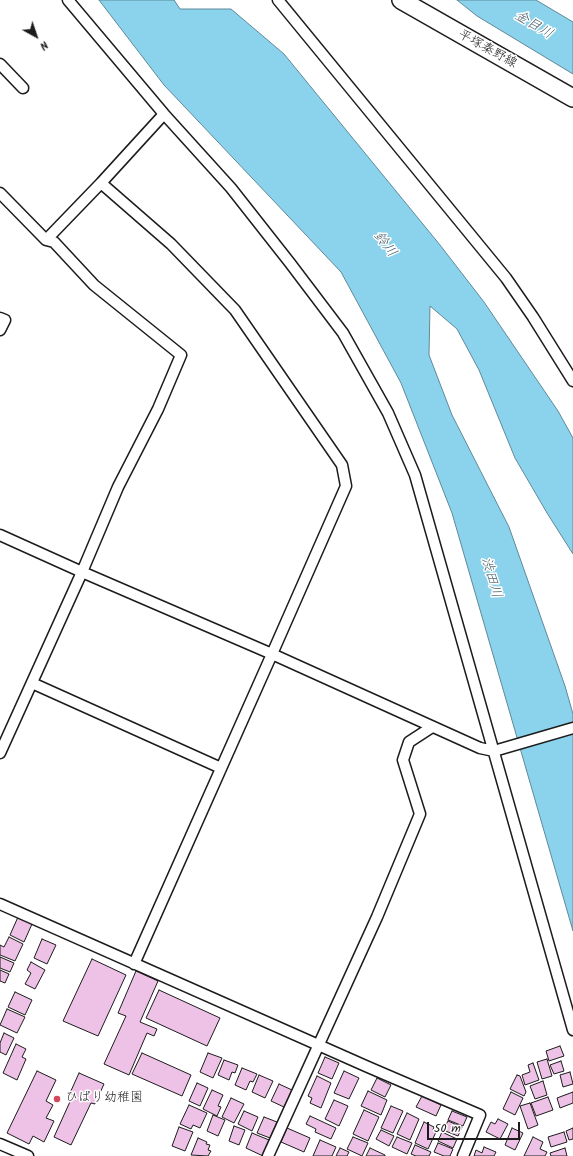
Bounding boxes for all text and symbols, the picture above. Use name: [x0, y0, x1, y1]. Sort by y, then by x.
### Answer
water label: 金目川: [511, 8, 555, 44]
north arrow: [16, 16, 56, 56]
street label: 平塚秦野線: [455, 27, 519, 73]
text: N: [35, 36, 52, 54]
water label: 鈴川: [369, 229, 399, 261]
water label: 渋田川: [476, 555, 504, 601]
place label: ひばり幼稚園: [65, 1091, 143, 1107]
marker: ひばり幼稚園: [52, 1094, 62, 1104]
scale bar: [429, 1114, 522, 1140]
text: 50 m: [434, 1119, 461, 1138]

